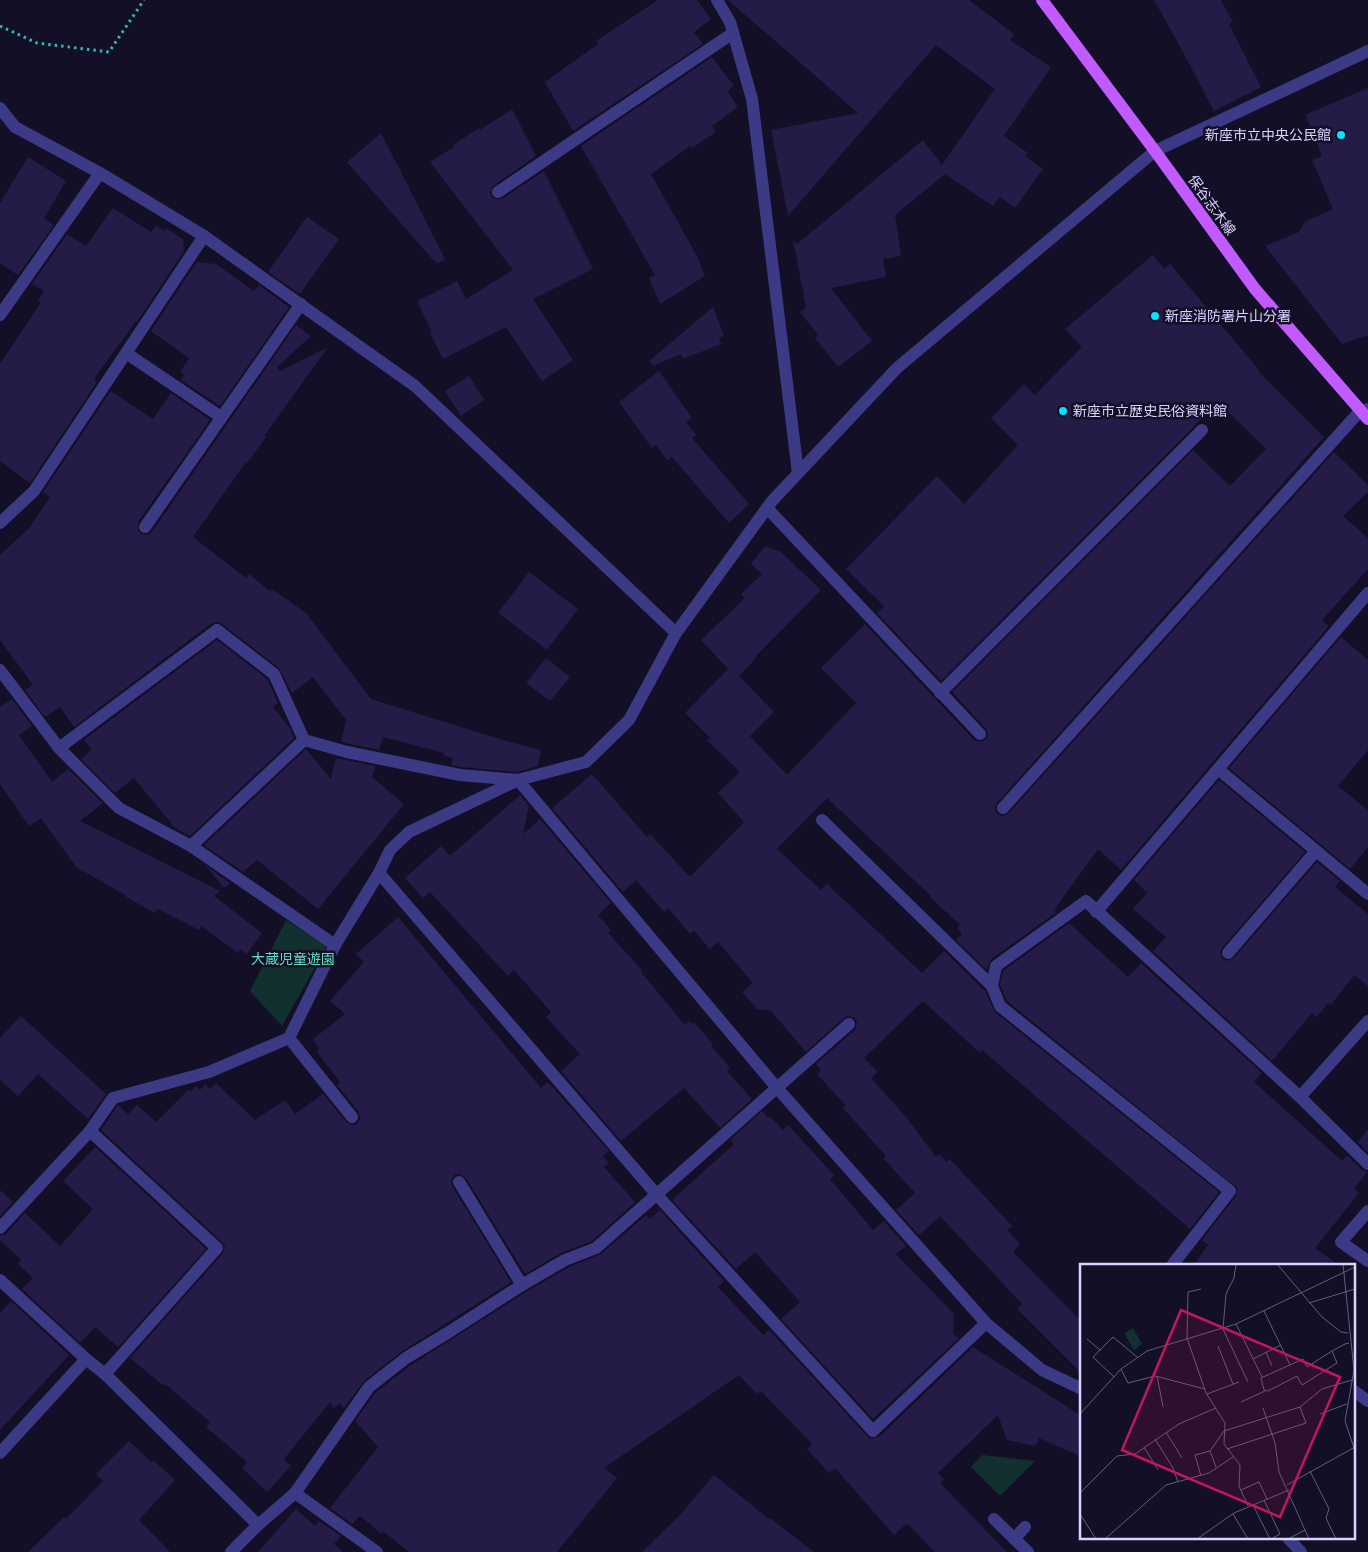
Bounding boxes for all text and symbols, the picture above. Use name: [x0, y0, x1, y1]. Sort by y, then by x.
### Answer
place label: 新座市立中央公民館: [1205, 126, 1331, 146]
marker: 新座市立中央公民館: [1335, 129, 1347, 141]
street label: 保谷志木線: [1183, 171, 1240, 240]
place label: 新座消防署片山分署: [1165, 307, 1291, 327]
marker: 新座消防署片山分署: [1149, 310, 1161, 322]
place label: 新座市立歴史民俗資料館: [1073, 402, 1227, 422]
marker: 新座市立歴史民俗資料館: [1057, 405, 1069, 417]
park label: 大蔵児童遊園: [251, 950, 335, 970]
inset map: [1080, 1264, 1356, 1540]

